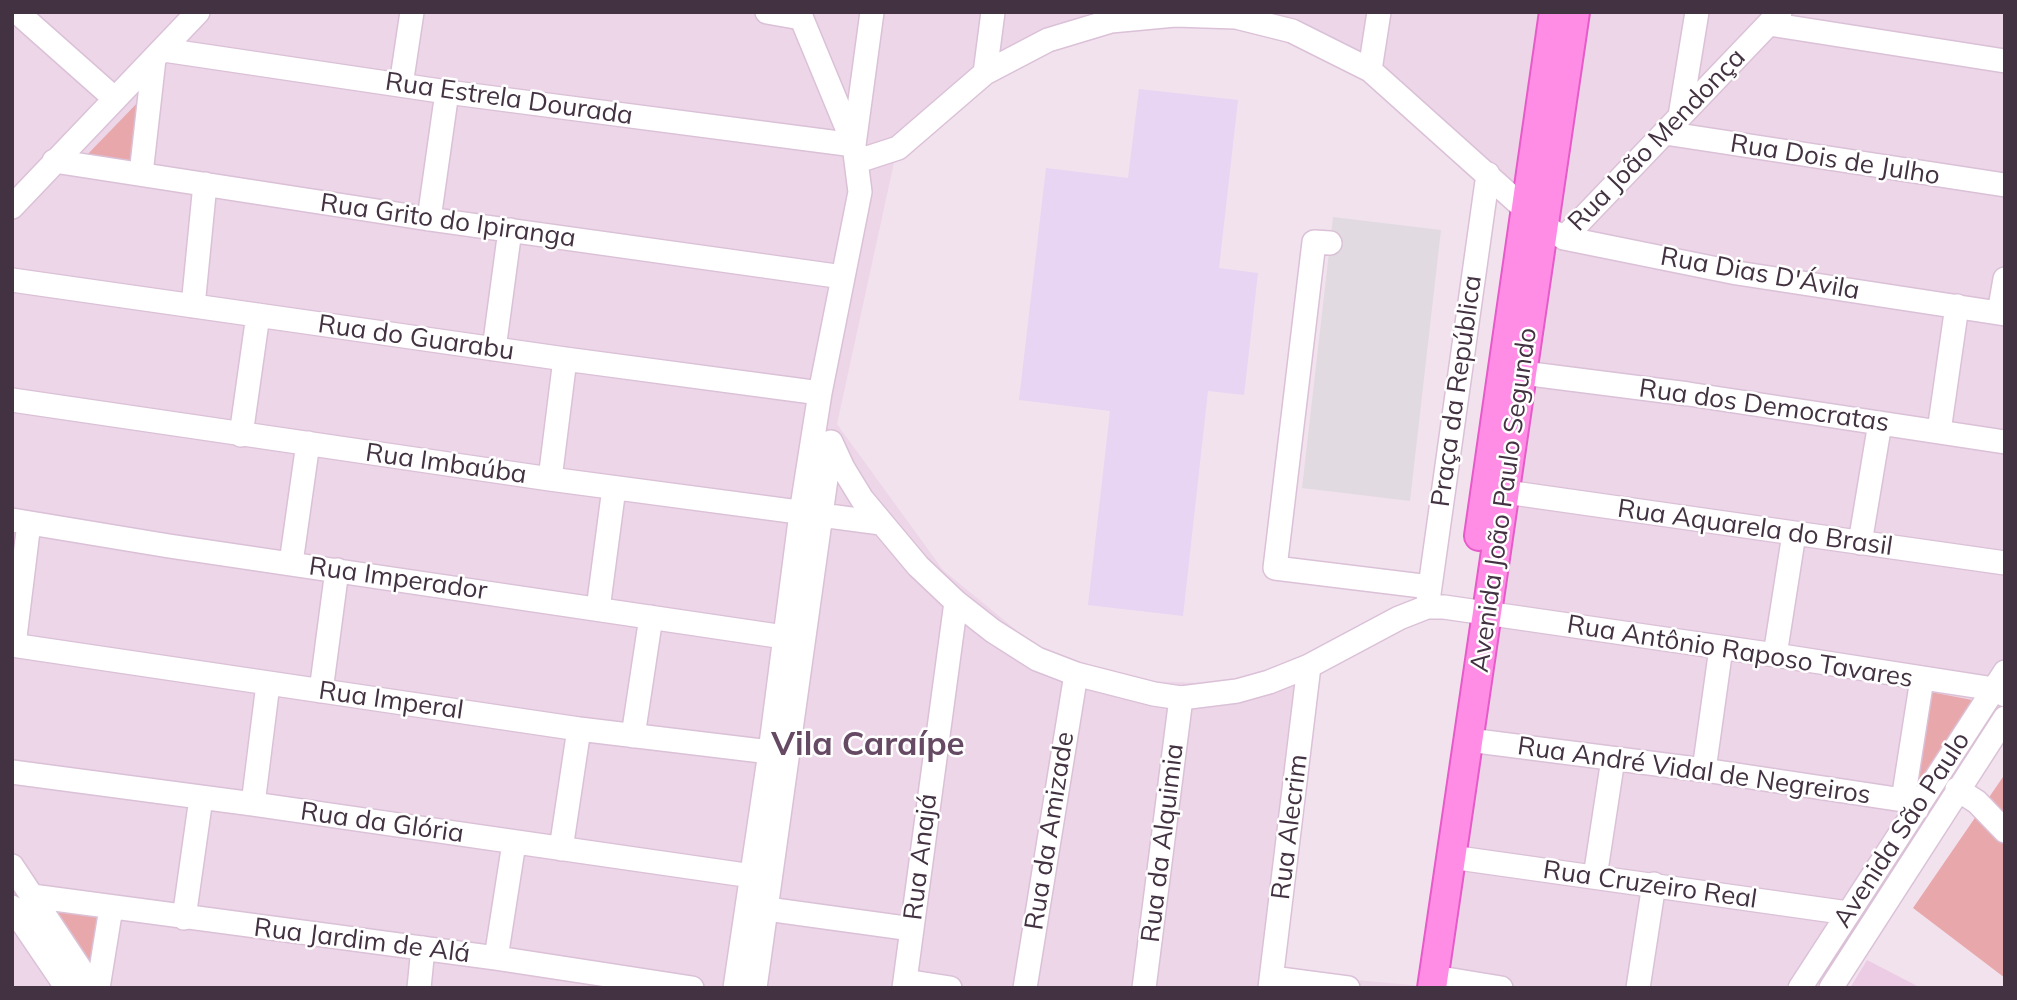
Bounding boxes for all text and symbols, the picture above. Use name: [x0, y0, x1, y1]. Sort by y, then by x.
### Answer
street label: Rua João Mendonça: [1562, 42, 1752, 238]
street label: Rua Estrela Dourada: [383, 66, 635, 132]
street label: Rua Dois de Julho: [1728, 128, 1942, 192]
street label: Rua Grito do Ipiranga: [318, 188, 578, 254]
street label: Rua Dias D'Ávila: [1658, 241, 1862, 307]
street label: Praça da República: [1425, 273, 1489, 509]
street label: Rua do Guarabu: [316, 309, 516, 367]
street label: Avenida João Paulo Segundo: [1464, 326, 1544, 674]
street label: Rua dos Democratas: [1637, 373, 1891, 439]
street label: Rua Imbaúba: [363, 437, 529, 491]
street label: Rua Aquarela do Brasil: [1615, 493, 1895, 563]
street label: Rua Imperador: [307, 551, 489, 607]
street label: Rua Antônio Raposo Tavares: [1565, 609, 1915, 695]
street label: Rua Imperal: [317, 675, 465, 727]
district label: Vila Caraípe: [771, 725, 965, 765]
street label: Avenida São Paulo: [1827, 726, 1977, 934]
street label: Rua da Amizade: [1019, 730, 1081, 932]
street label: Rua André Vidal de Negreiros: [1515, 731, 1873, 811]
street label: Rua da Alquimia: [1135, 742, 1191, 944]
street label: Rua Alecrim: [1266, 753, 1314, 901]
street label: Rua Anajá: [898, 792, 944, 922]
street label: Rua da Glória: [298, 796, 466, 850]
street label: Rua Cruzeiro Real: [1541, 855, 1759, 915]
street label: Rua Jardim de Alá: [252, 912, 472, 970]

